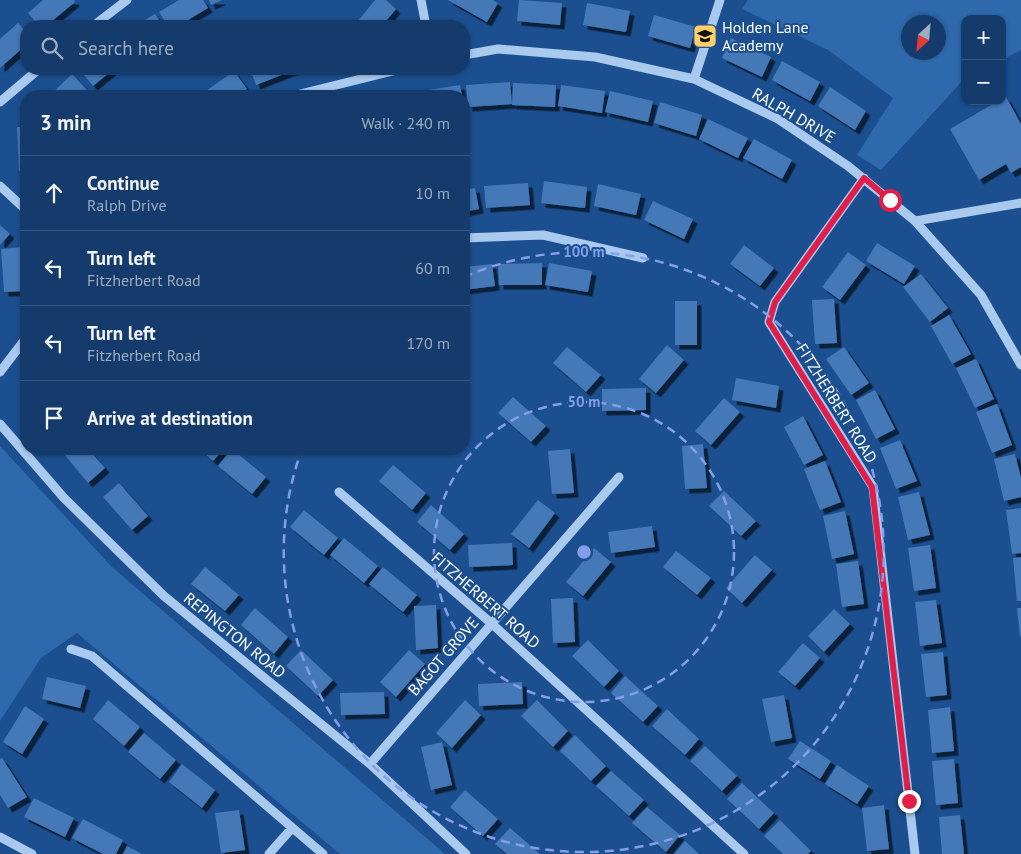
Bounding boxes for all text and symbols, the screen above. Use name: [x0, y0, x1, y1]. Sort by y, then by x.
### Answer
north arrow: [901, 15, 946, 60]
map controls: [961, 15, 1006, 105]
button: +: [961, 15, 1006, 60]
place label: Holden Lane Academy: [722, 17, 809, 55]
search box: [20, 20, 470, 75]
school or university icon: Holden Lane Academy: [692, 23, 718, 49]
icon: search: [38, 34, 66, 62]
text: Search here: [78, 36, 174, 60]
button: −: [961, 60, 1006, 105]
street label: RALPH DRIVE: [749, 83, 839, 147]
text: 3 min: [40, 109, 91, 136]
text: Walk · 240 m: [361, 113, 450, 133]
text: Continue: [87, 171, 159, 195]
icon: ahead: [40, 179, 68, 207]
text: 10 m: [415, 183, 450, 203]
route start: [879, 189, 902, 212]
text: Ralph Drive: [87, 195, 167, 215]
text: 100 m: [563, 242, 605, 261]
text: Turn left: [87, 246, 156, 270]
icon: left: [40, 254, 68, 282]
text: 60 m: [415, 258, 450, 278]
text: Fitzherbert Road: [87, 270, 201, 290]
text: Turn left: [87, 321, 156, 345]
icon: left: [40, 329, 68, 357]
text: 170 m: [407, 333, 450, 353]
street label: FITZHERBERT ROAD: [792, 340, 882, 466]
text: Fitzherbert Road: [87, 345, 201, 365]
text: 50 m: [568, 392, 600, 411]
icon: arrive: [40, 404, 68, 432]
text: Arrive at destination: [87, 406, 253, 430]
centre of rings: [575, 543, 593, 561]
street label: FITZHERBERT ROAD: [428, 547, 544, 653]
street label: REPINGTON ROAD: [180, 588, 290, 682]
street label: BAGOT GROVE: [403, 613, 483, 699]
route end: [898, 790, 921, 813]

